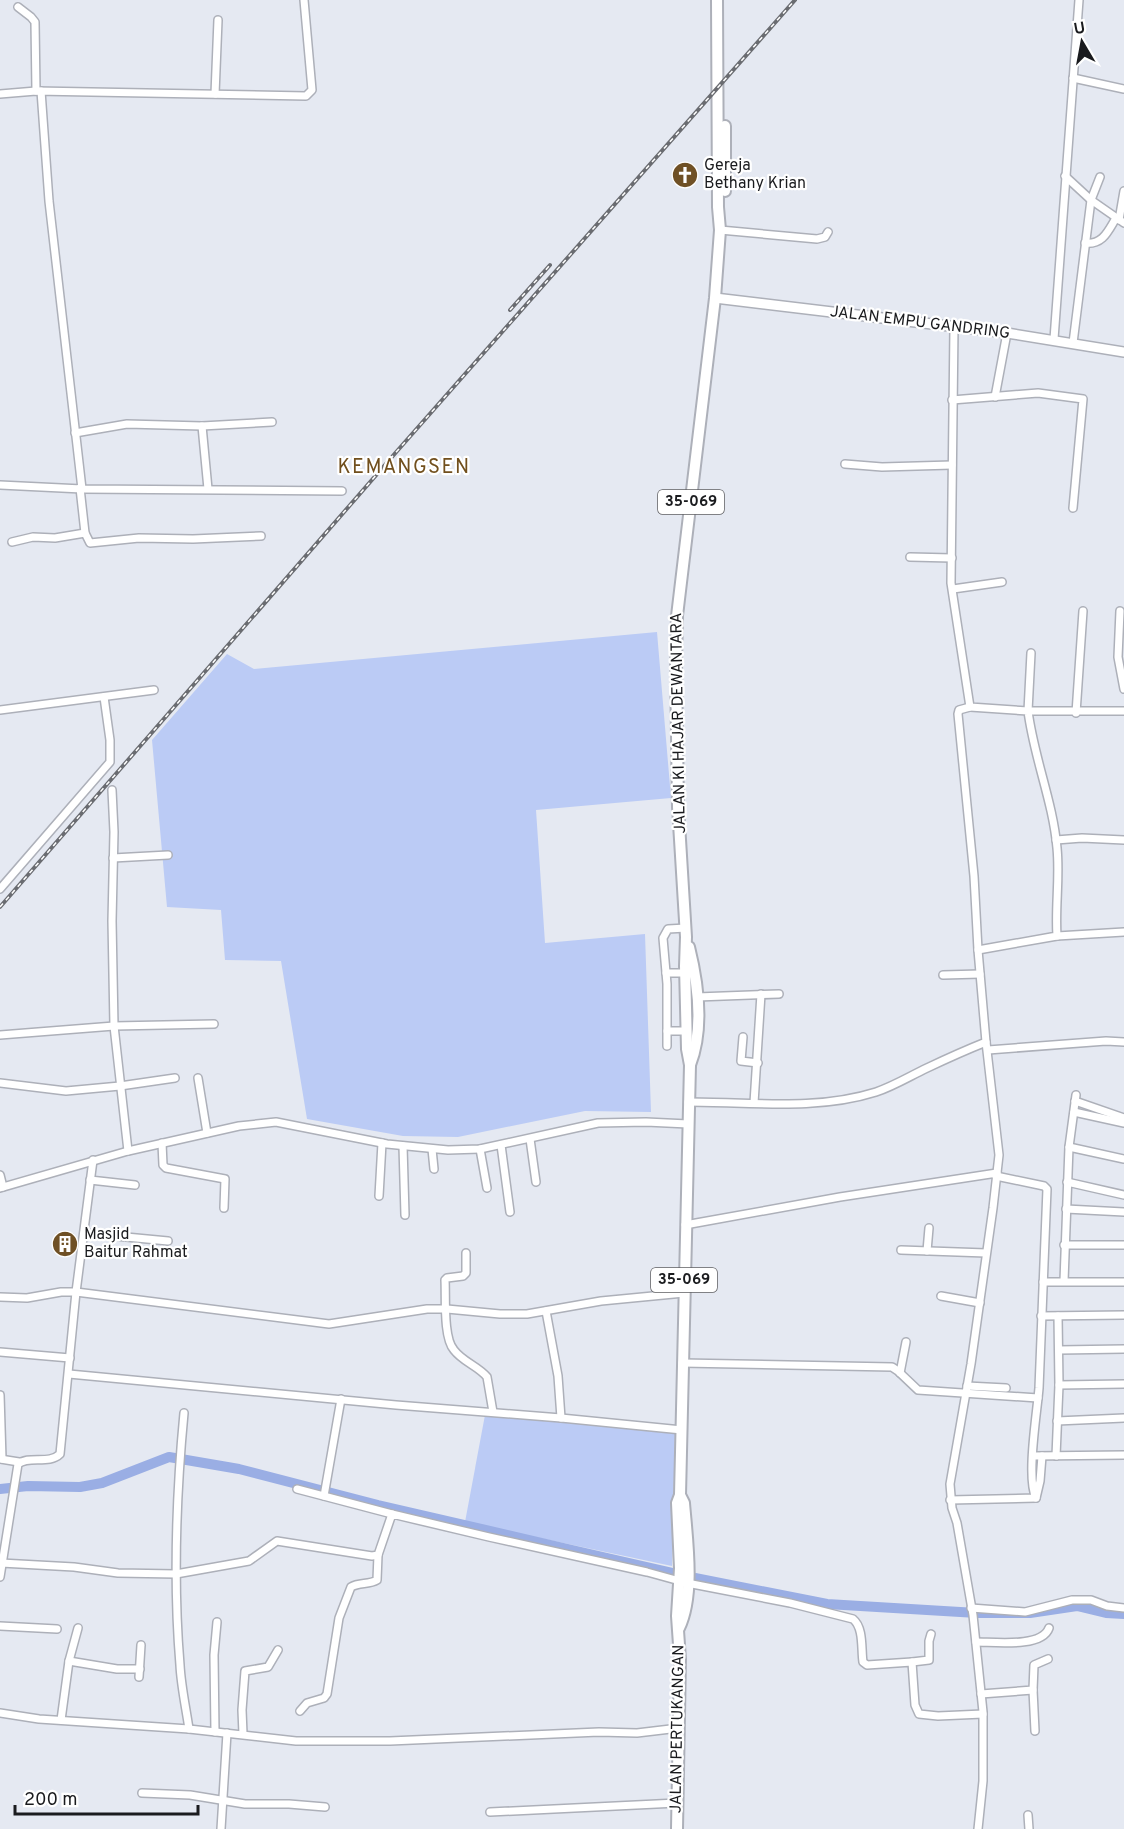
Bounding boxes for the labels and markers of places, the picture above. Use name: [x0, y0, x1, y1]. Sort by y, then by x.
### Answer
place label: Gereja Bethany Krian: [704, 156, 806, 194]
church icon: Gereja Bethany Krian: [670, 160, 700, 190]
place label: Masjid Baitur Rahmat: [84, 1225, 188, 1263]
building icon: Masjid Baitur Rahmat: [50, 1229, 80, 1259]

